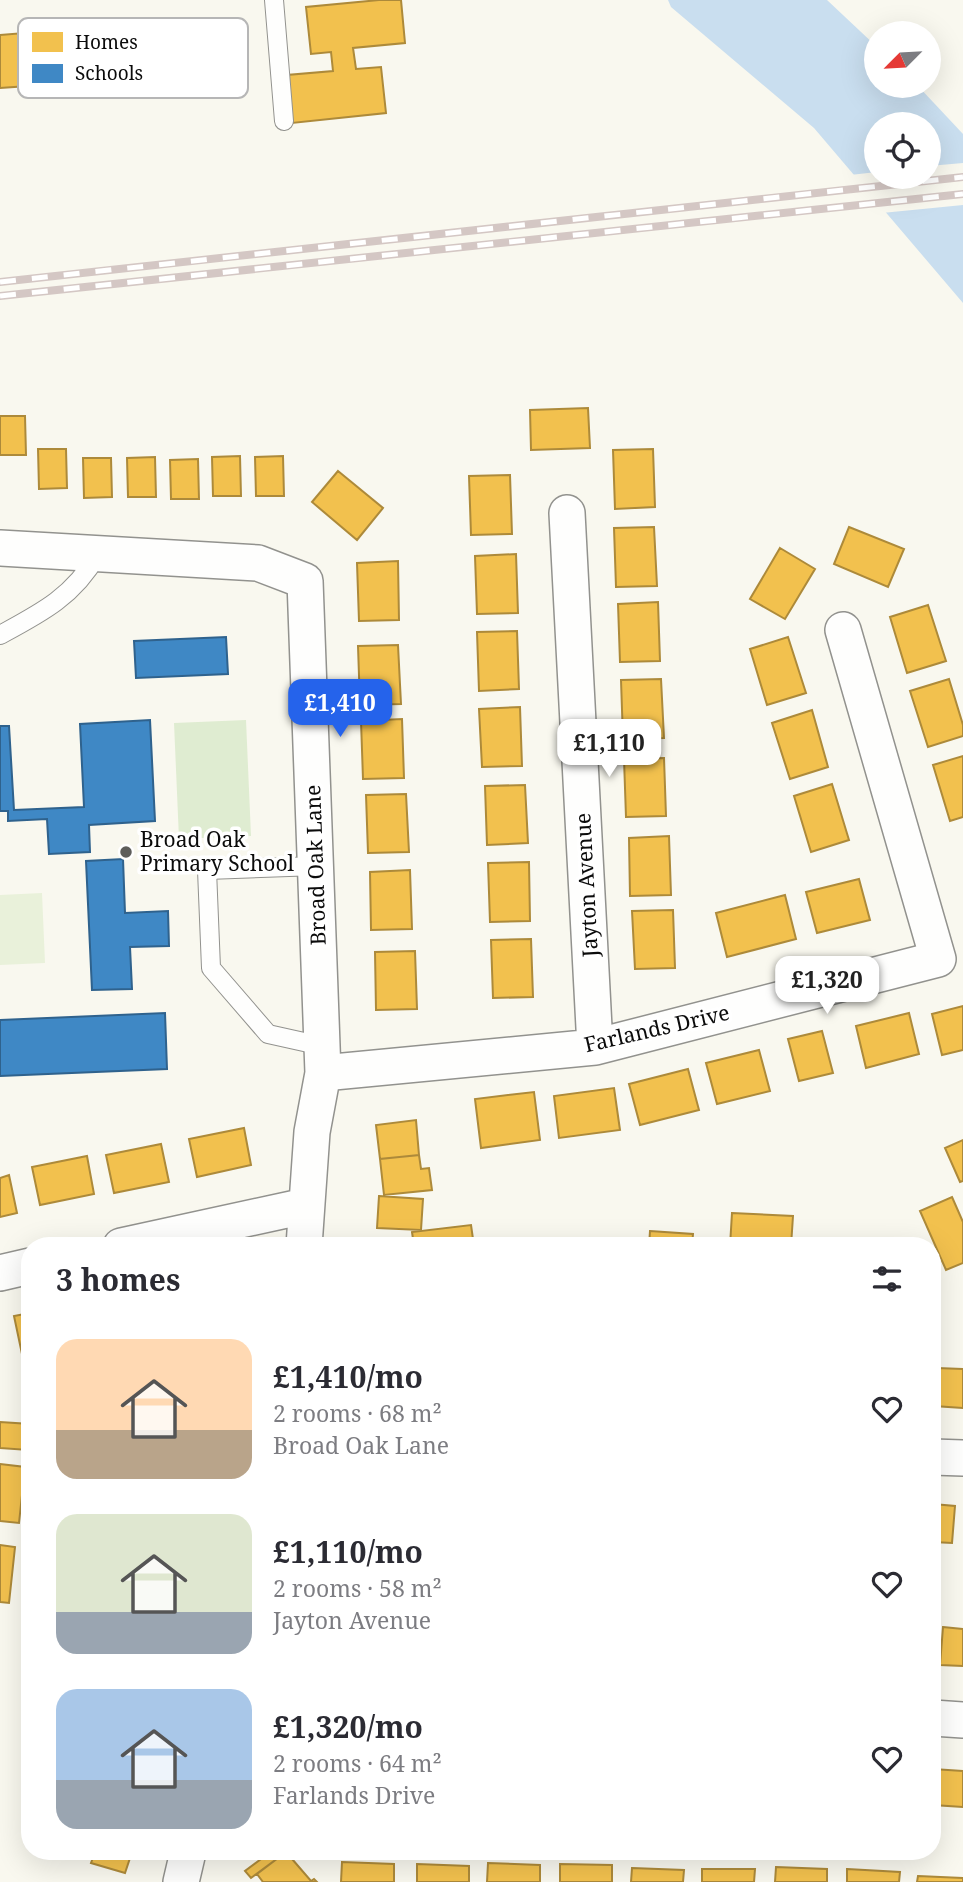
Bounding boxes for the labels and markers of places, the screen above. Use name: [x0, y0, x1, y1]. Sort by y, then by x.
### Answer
pin: £1,410: [283, 680, 397, 739]
pin: £1,110: [552, 720, 666, 779]
place label: Broad Oak Primary School: [140, 825, 295, 877]
marker: Broad Oak Primary School: [118, 844, 134, 860]
pin: £1,320: [770, 956, 884, 1016]

